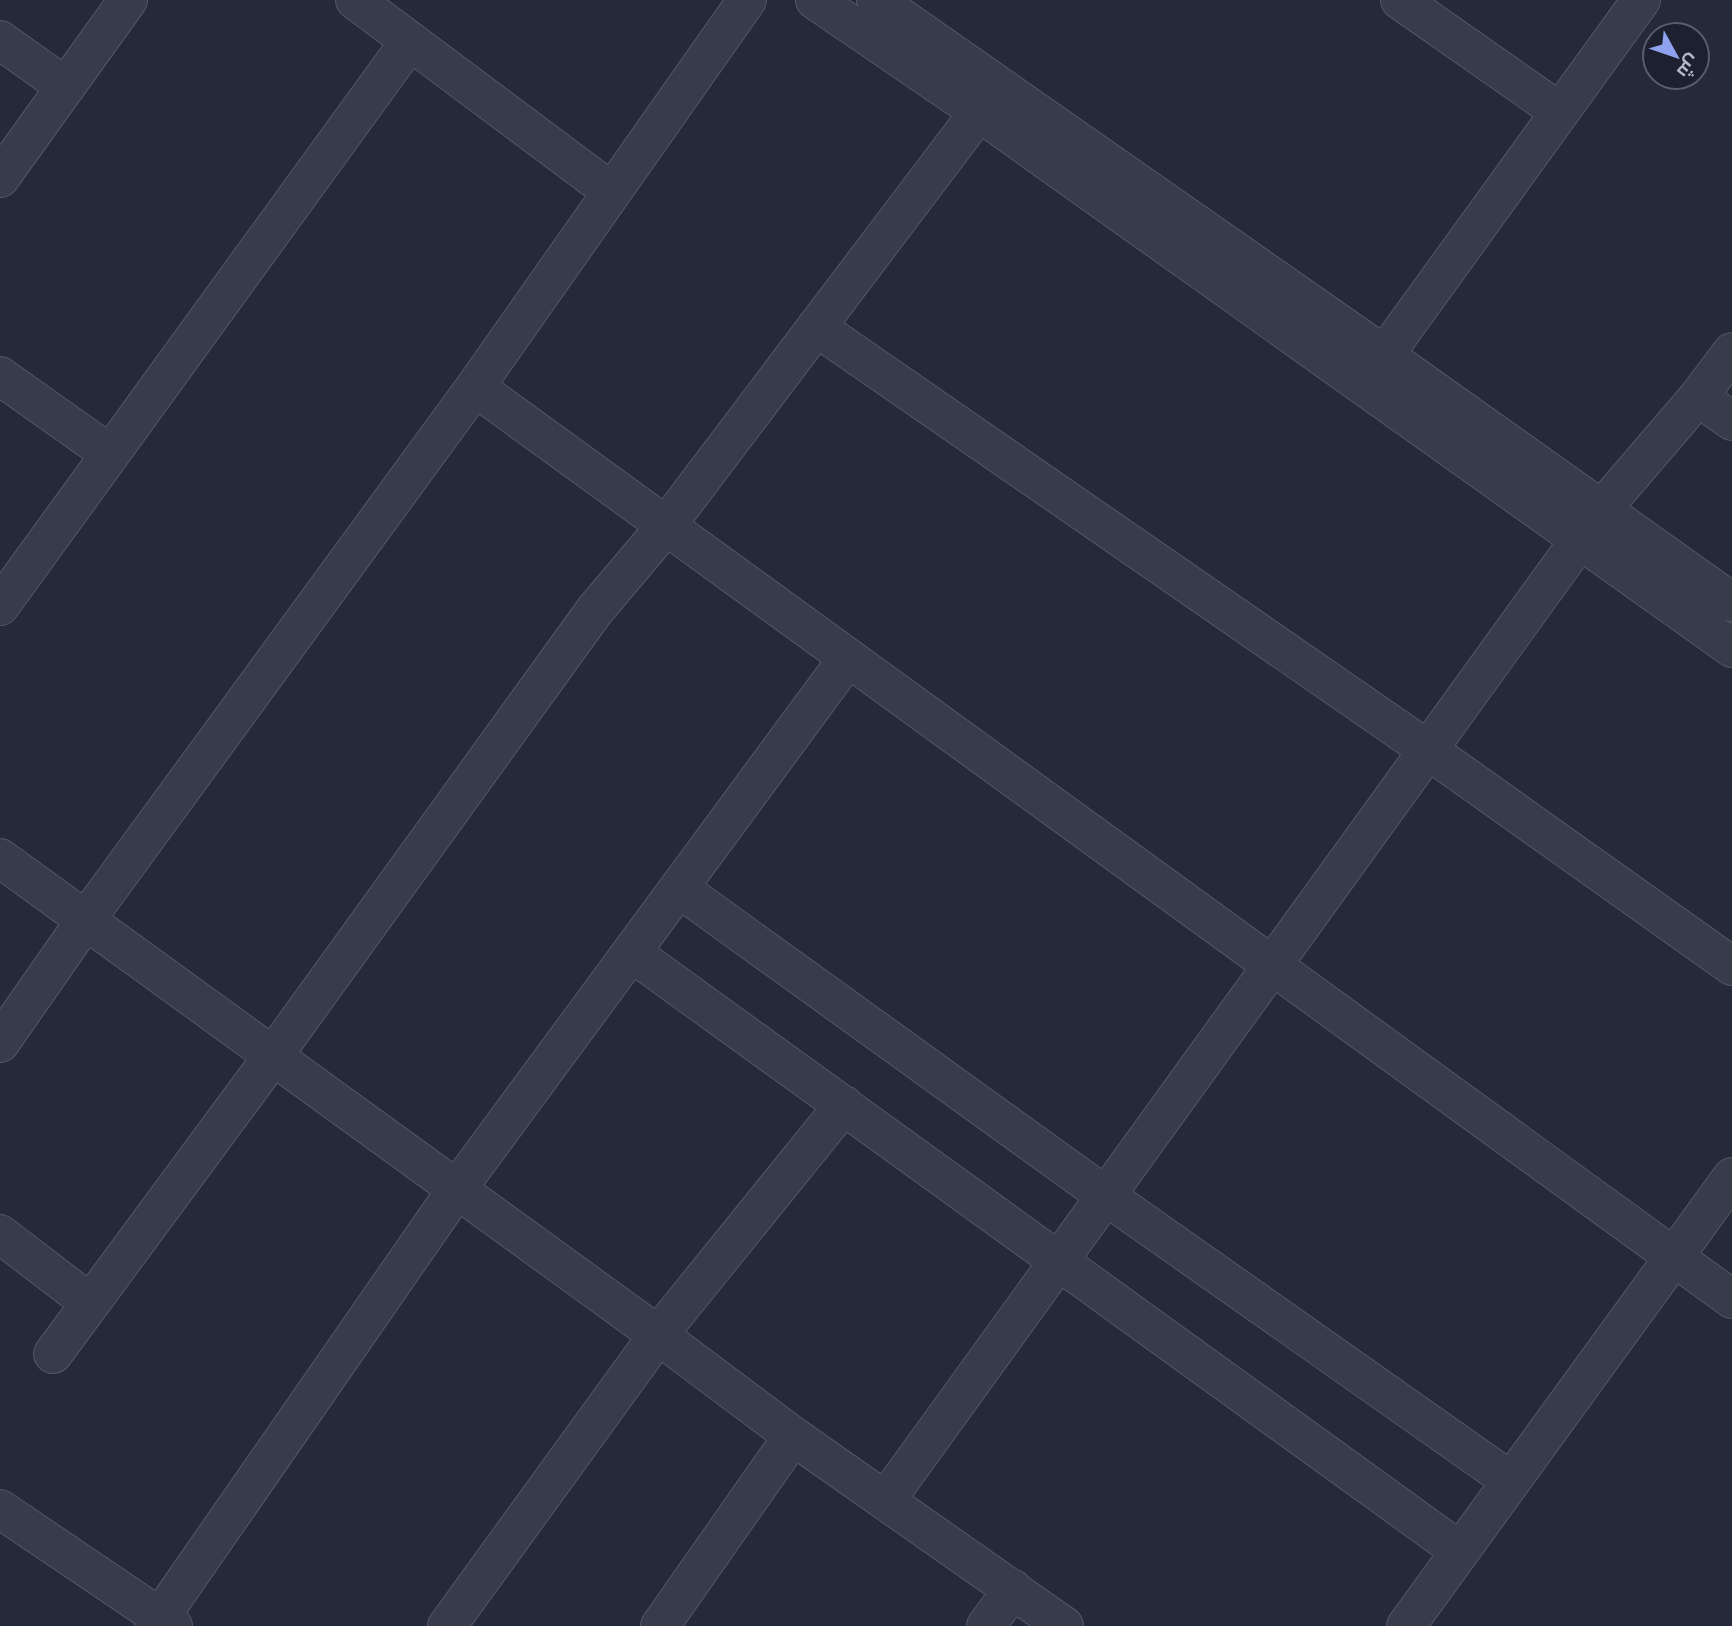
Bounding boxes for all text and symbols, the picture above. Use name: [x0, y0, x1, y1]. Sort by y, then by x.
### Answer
north arrow: [1641, 21, 1711, 91]
text: ش: [1672, 50, 1706, 84]

